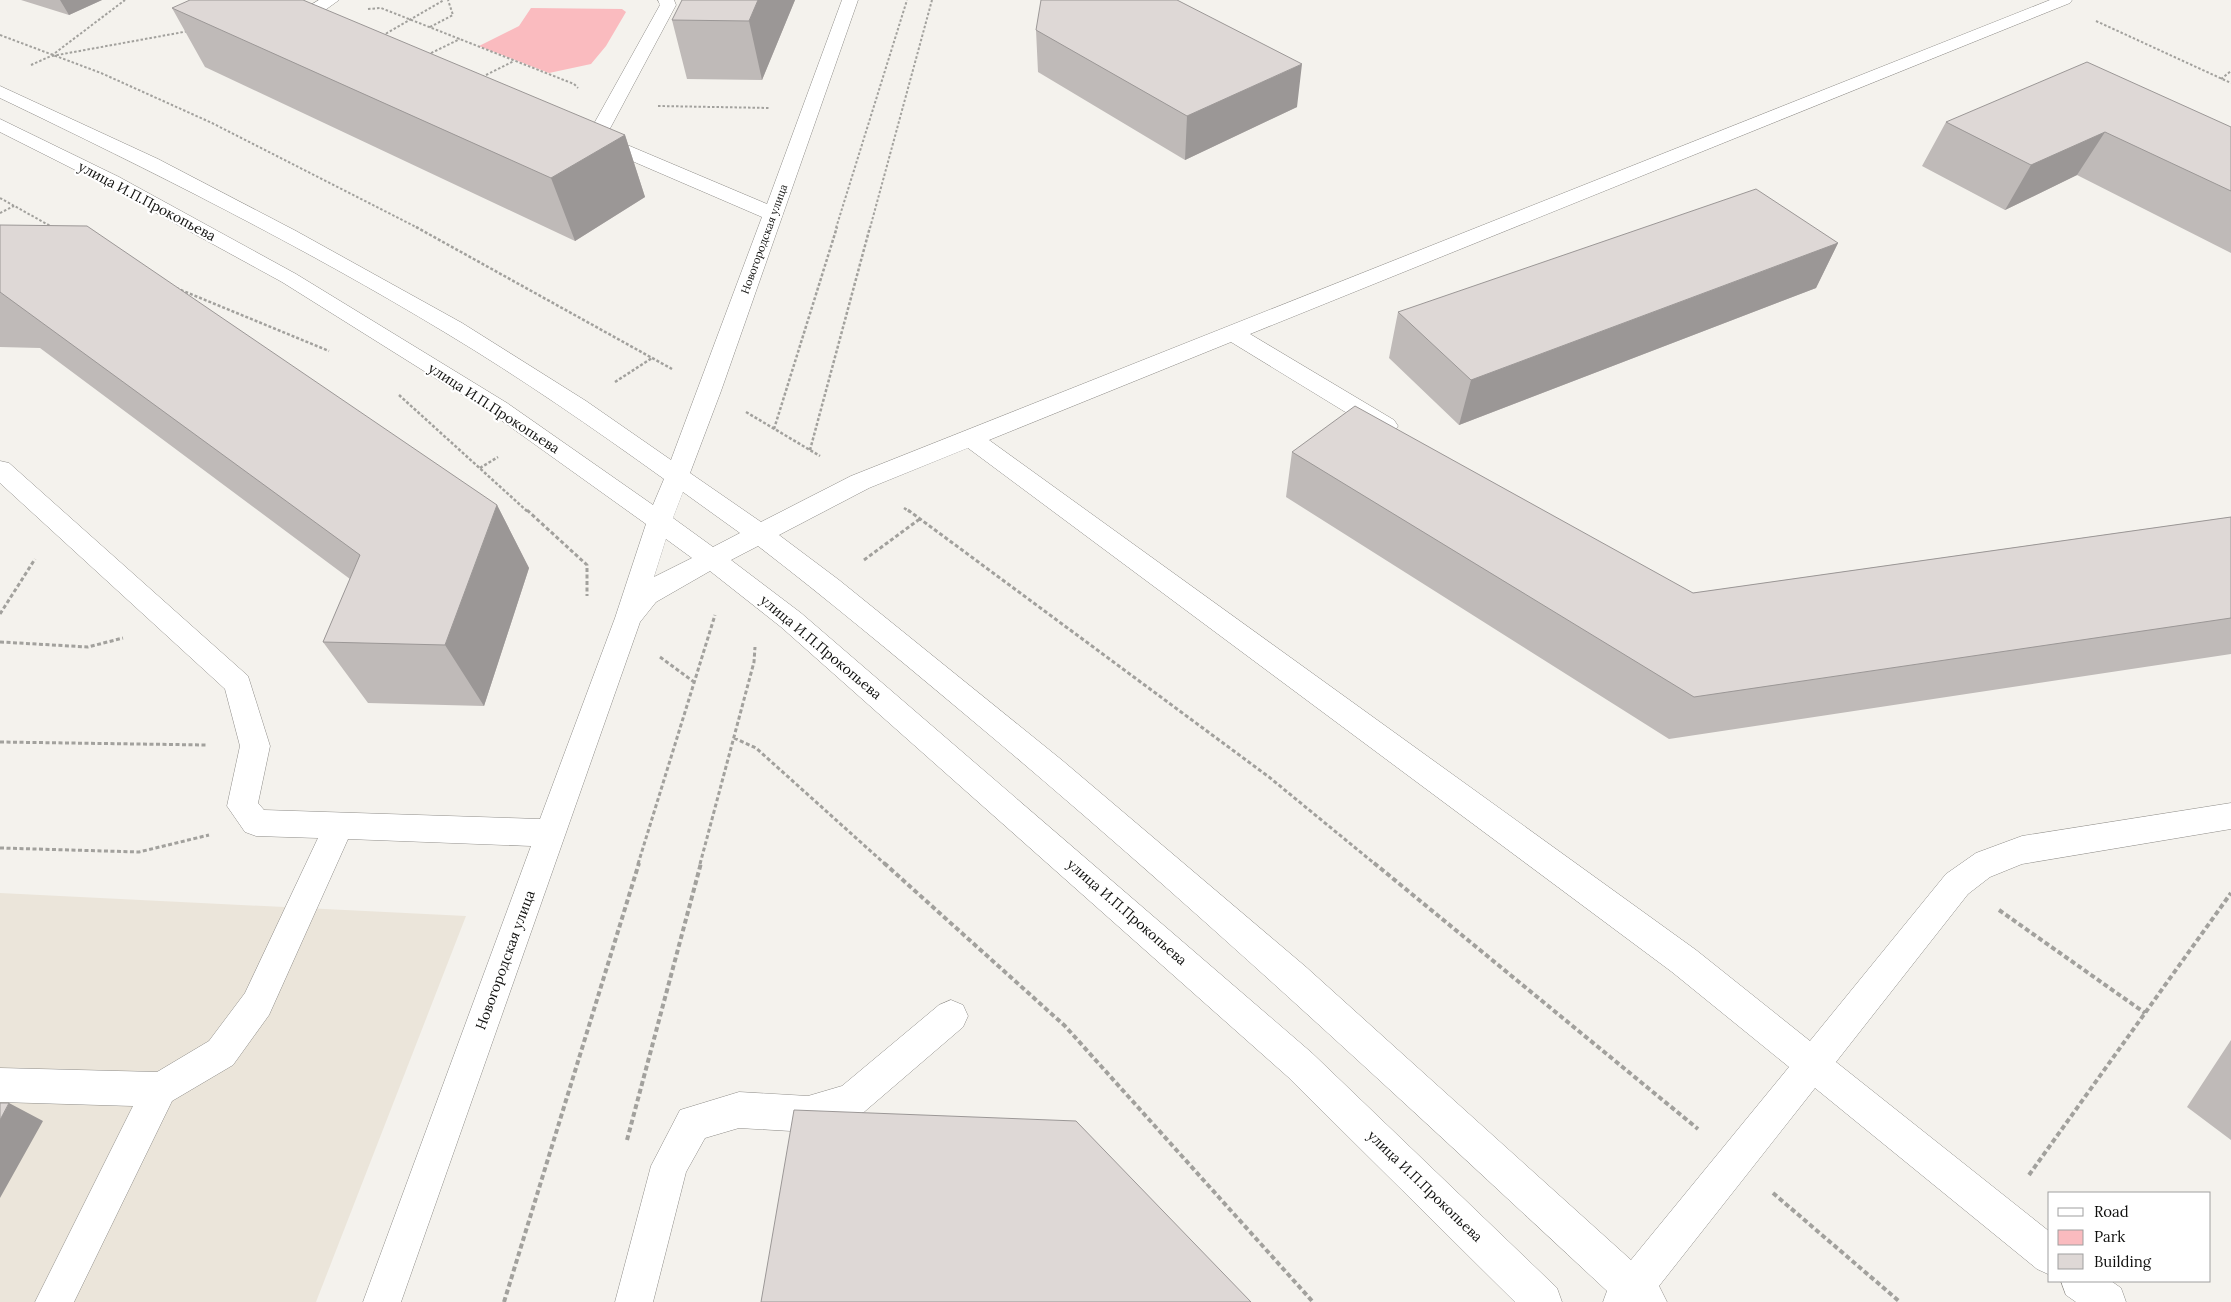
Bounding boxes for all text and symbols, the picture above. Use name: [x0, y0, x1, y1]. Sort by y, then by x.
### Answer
street label: улица И.П.Прокопьева: [75, 157, 219, 245]
street label: Новогородская улица: [738, 182, 790, 296]
street label: улица И.П.Прокопьева: [425, 359, 563, 457]
street label: улица И.П.Прокопьева: [757, 591, 885, 703]
street label: улица И.П.Прокопьева: [1063, 855, 1191, 969]
street label: Новогородская улица: [471, 888, 539, 1032]
street label: улица И.П.Прокопьева: [1364, 1126, 1486, 1246]
legend: [2048, 1192, 2211, 1282]
text: Road: [2094, 1202, 2129, 1221]
text: Park: [2094, 1227, 2125, 1246]
text: Building: [2094, 1252, 2152, 1271]

